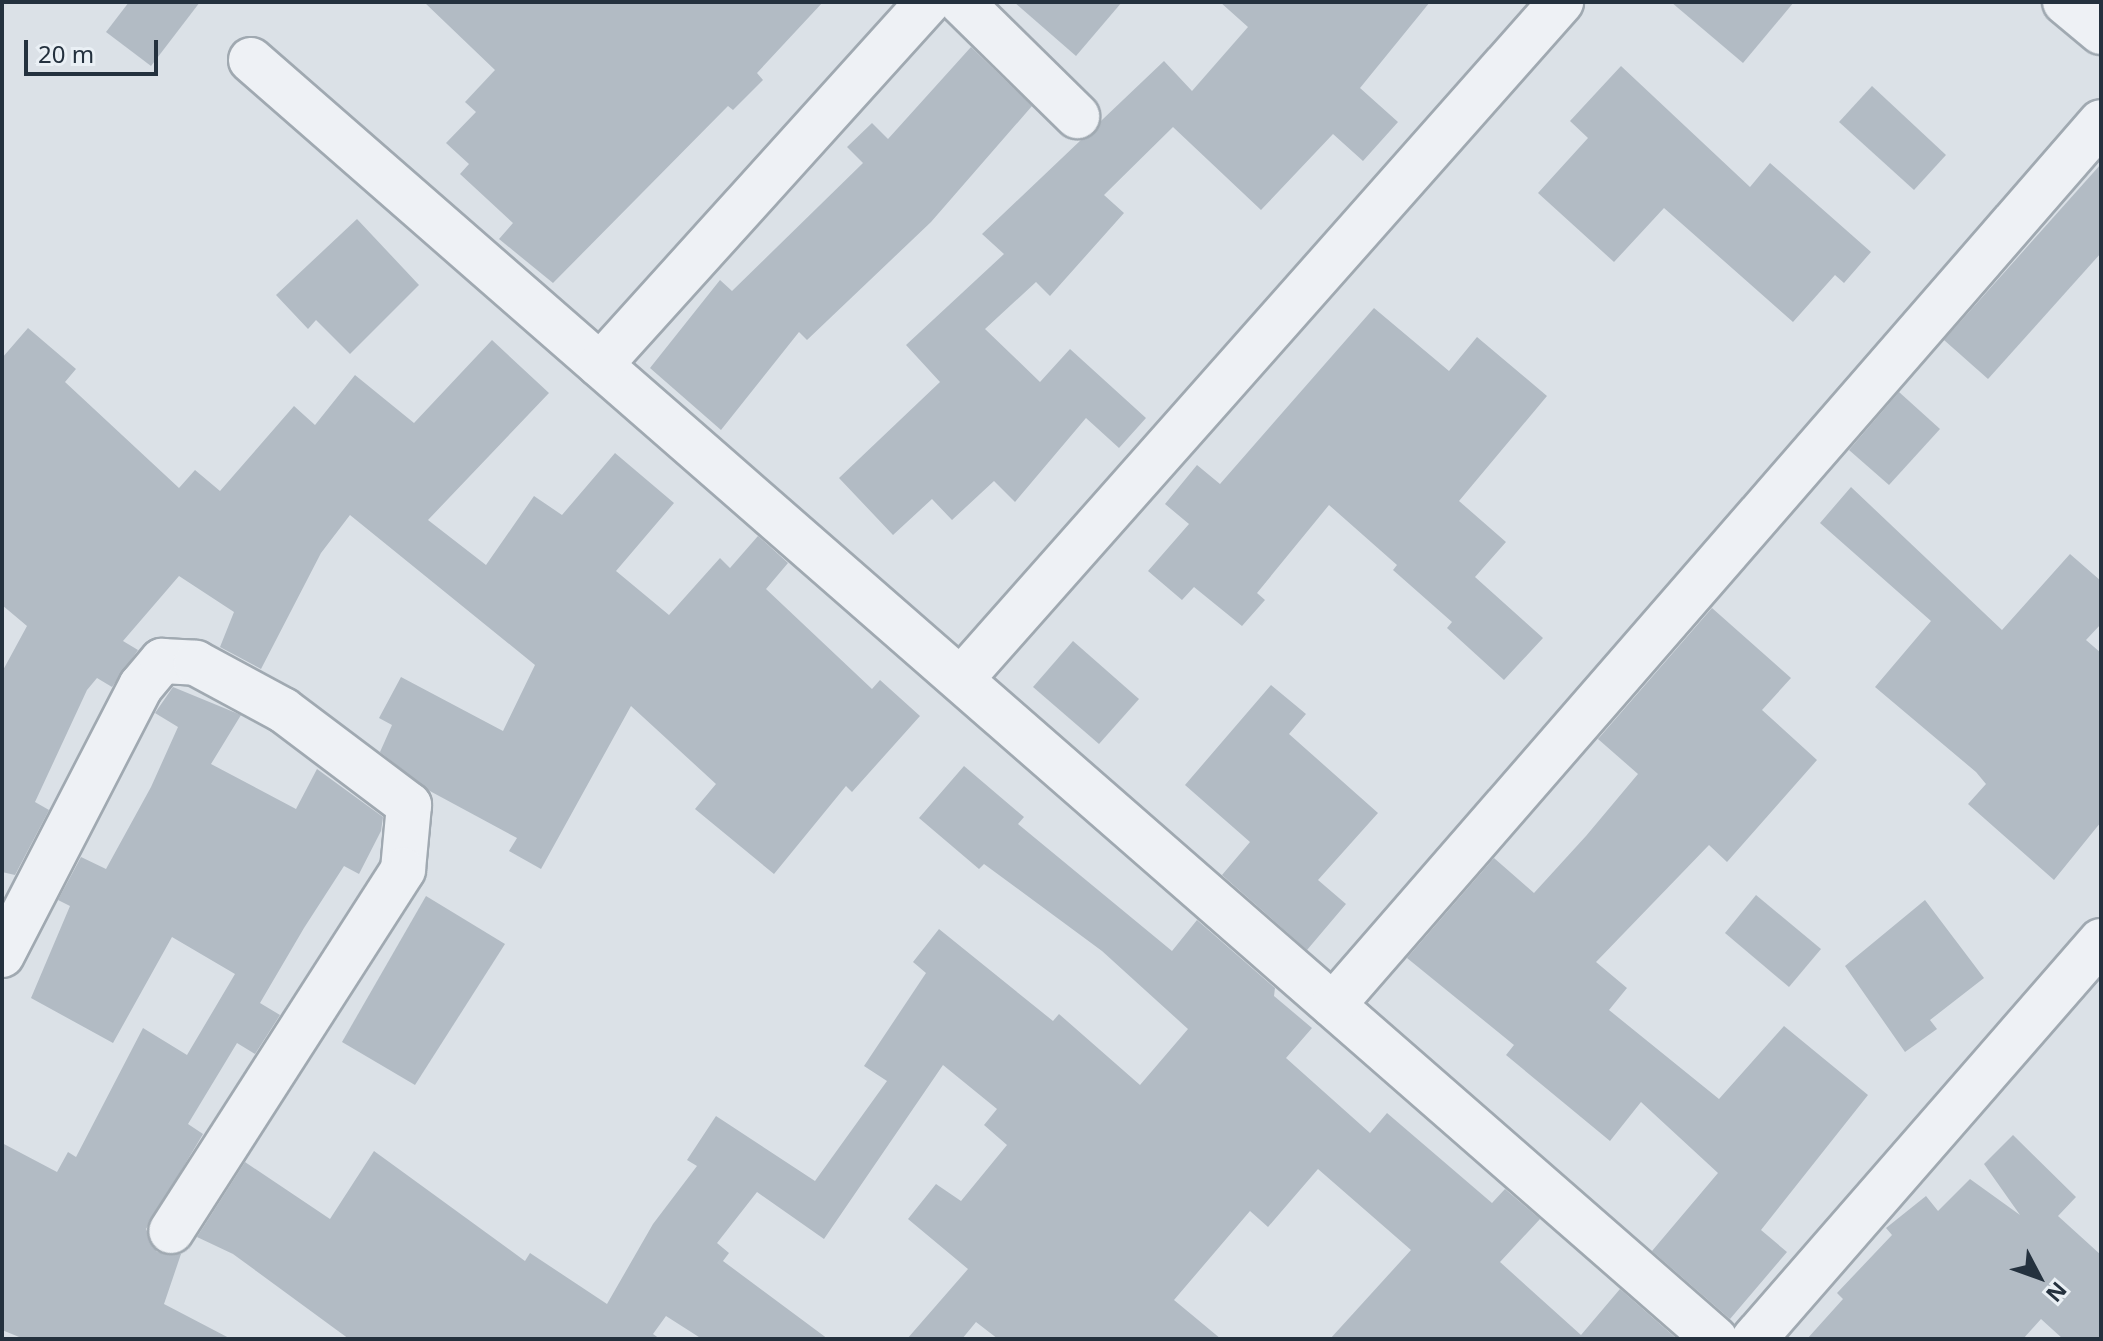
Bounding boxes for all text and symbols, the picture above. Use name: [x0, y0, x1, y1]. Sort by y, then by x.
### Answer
scale bar: [28, 24, 162, 74]
text: 20 m: [38, 37, 94, 70]
north arrow: [1999, 1237, 2079, 1317]
text: N: [2040, 1276, 2074, 1309]

